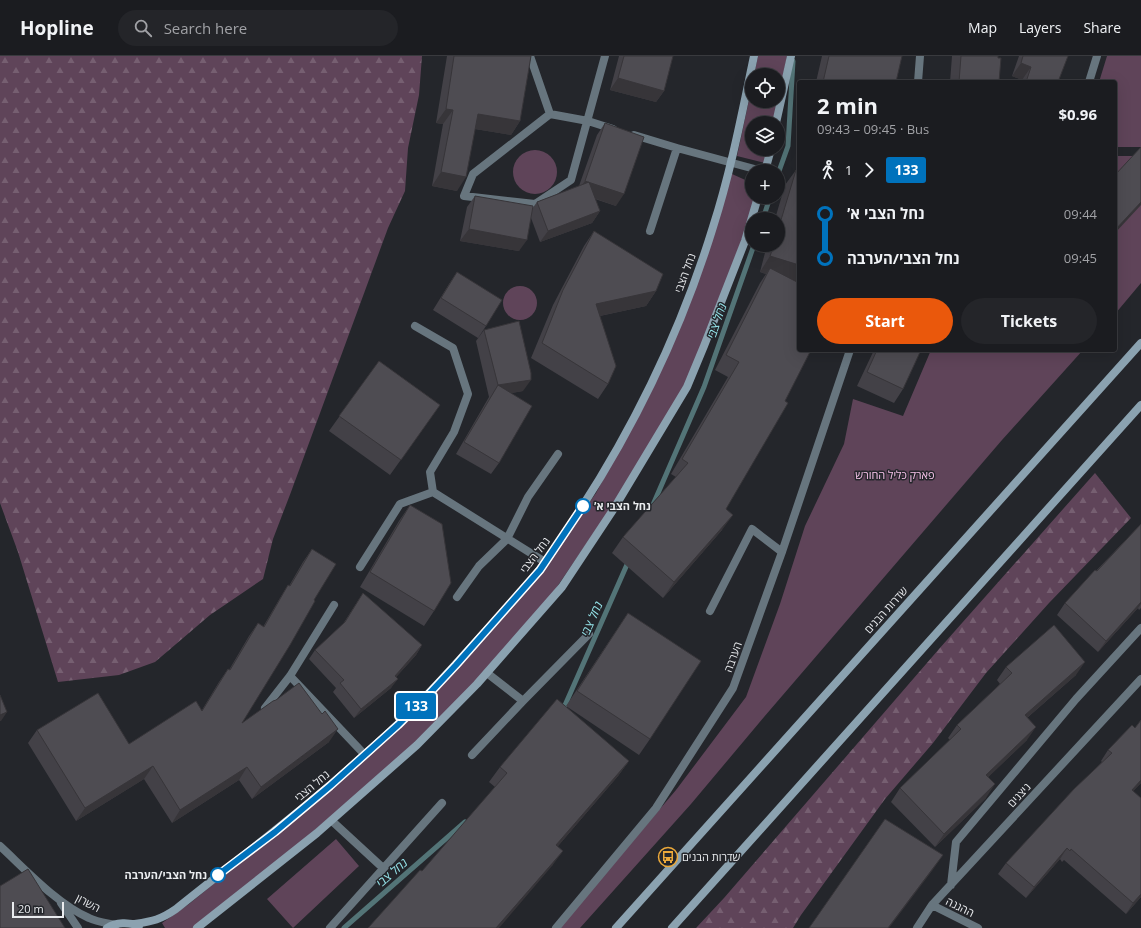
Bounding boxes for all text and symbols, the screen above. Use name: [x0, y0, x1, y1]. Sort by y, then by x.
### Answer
search box: [118, 10, 398, 46]
text: Hopline: [20, 15, 94, 41]
icon: search: [132, 17, 154, 39]
text: Search here: [164, 18, 247, 38]
text: Map: [968, 18, 997, 37]
text: Layers: [1019, 18, 1061, 37]
text: Share: [1083, 18, 1121, 37]
map controls: [745, 68, 785, 252]
button: locate: [745, 68, 785, 108]
text: 2 min: [817, 90, 878, 120]
text: $0.96: [1058, 104, 1097, 124]
button: layers: [745, 116, 785, 156]
text: 09:43 – 09:45 · Bus: [817, 120, 929, 138]
icon: walk: [817, 159, 839, 181]
icon: forward: [858, 159, 880, 181]
text: 133: [894, 160, 918, 179]
text: 1: [845, 161, 852, 179]
button: +: [745, 164, 785, 204]
text: נחל הצבי א׳: [847, 203, 924, 223]
text: 09:44: [1064, 205, 1097, 223]
button: −: [745, 212, 785, 252]
text: נחל הצבי/הערבה: [847, 248, 960, 268]
text: 09:45: [1064, 249, 1097, 267]
street label: נחל הצבי: [670, 251, 699, 295]
button: Start: [817, 298, 953, 344]
button: Tickets: [961, 298, 1097, 344]
water label: נחל צבי: [703, 301, 731, 341]
park label: פארק כליל החורש: [855, 467, 935, 482]
marker: נחל הצבי א׳: [575, 498, 591, 514]
place label: נחל הצבי א׳: [594, 498, 651, 513]
street label: נחל הצבי: [516, 534, 553, 576]
street label: שדרות הבנים: [861, 583, 911, 636]
water label: נחל צבי: [576, 599, 607, 639]
street label: הערבה: [720, 639, 745, 674]
line badge: 133: [393, 693, 439, 719]
text: 133: [404, 696, 428, 715]
street label: נחל הצבי: [291, 767, 332, 805]
street label: ניצנים: [1004, 779, 1034, 810]
bus stop icon: שדרות הבנים: [657, 846, 679, 868]
place label: שדרות הבנים: [682, 849, 741, 864]
water label: נחל צבי: [372, 854, 411, 891]
place label: נחל הצבי/הערבה: [124, 867, 207, 882]
marker: נחל הצבי/הערבה: [210, 867, 226, 883]
street label: השרון: [73, 890, 103, 915]
street label: ההגנה: [943, 893, 977, 920]
scale bar: [12, 900, 64, 919]
text: 20 m: [18, 901, 44, 916]

